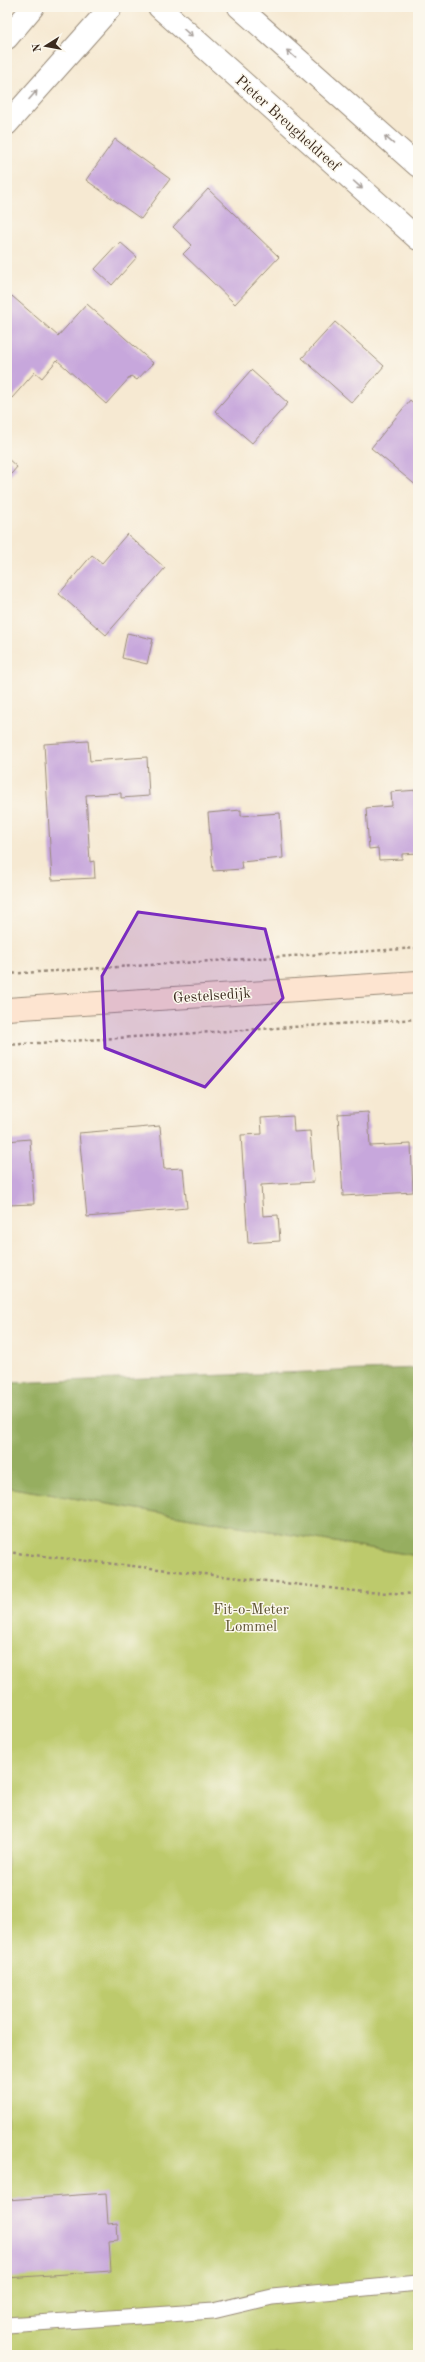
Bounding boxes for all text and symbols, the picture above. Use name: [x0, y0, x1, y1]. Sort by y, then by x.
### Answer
north arrow: [26, 26, 66, 66]
one-way arrow: [183, 28, 193, 38]
text: N: [31, 42, 44, 53]
one-way arrow: [286, 49, 297, 58]
street label: Pieter Breugheldreef: [232, 73, 343, 176]
one-way arrow: [28, 90, 38, 100]
one-way arrow: [384, 135, 394, 144]
one-way arrow: [352, 181, 363, 190]
street label: Gestelsedijk: [173, 986, 252, 1007]
park label: Fit-o-Meter Lommel: [213, 1603, 289, 1635]

